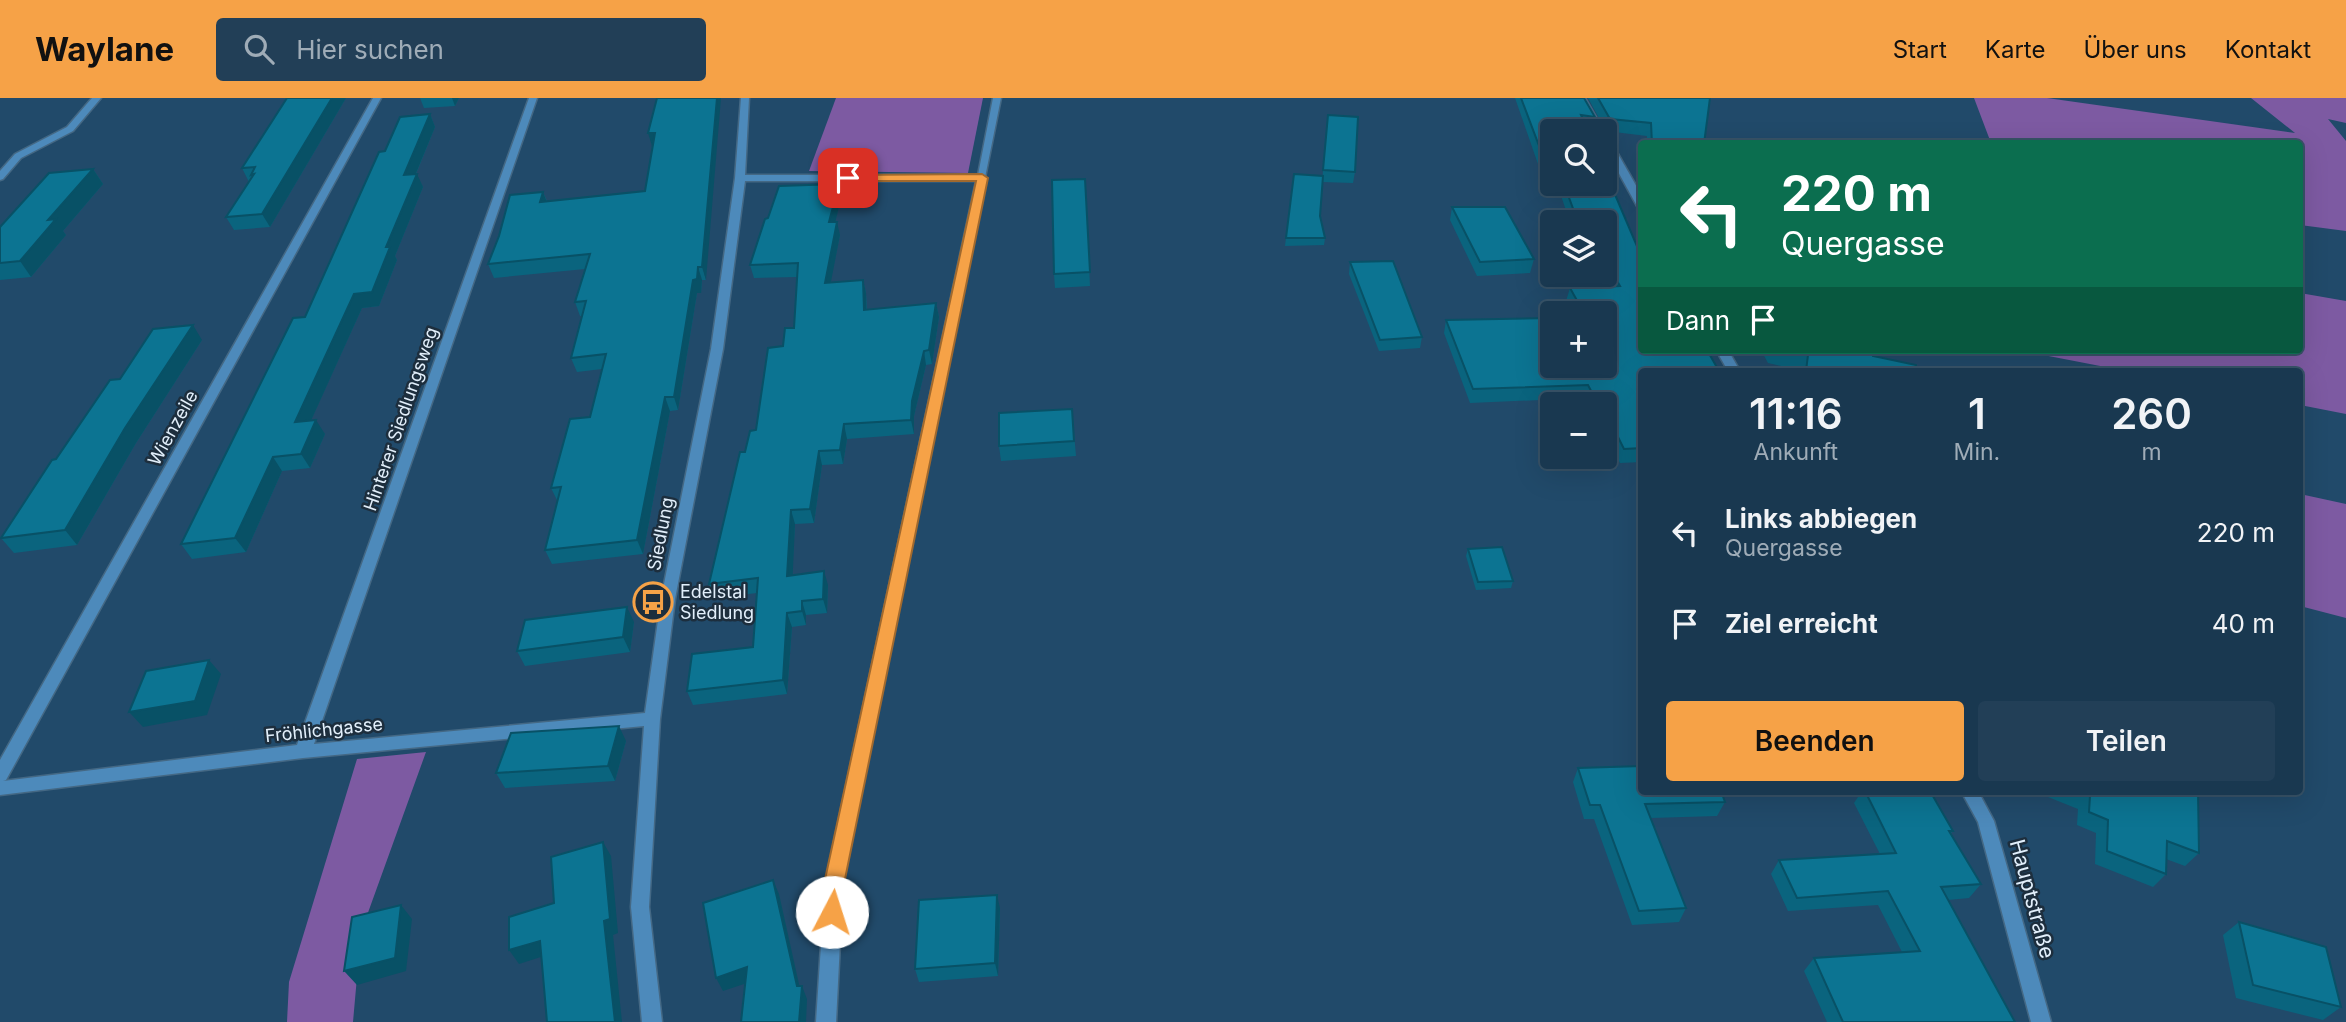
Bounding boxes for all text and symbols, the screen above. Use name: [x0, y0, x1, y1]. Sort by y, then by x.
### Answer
search box: [216, 18, 706, 81]
text: Waylane: [35, 29, 174, 69]
icon: search: [240, 30, 278, 68]
text: Hier suchen: [296, 34, 444, 65]
text: Start: [1893, 35, 1947, 64]
text: Karte: [1985, 35, 2045, 64]
text: Über uns: [2083, 35, 2187, 64]
text: Kontakt: [2225, 35, 2311, 64]
map controls: [1540, 119, 1617, 469]
button: search: [1540, 119, 1617, 196]
pin: [818, 148, 878, 208]
icon: arrive: [829, 159, 867, 197]
text: 220 m: [1781, 164, 1932, 223]
icon: left: [1666, 168, 1757, 259]
button: layers: [1540, 210, 1617, 287]
text: Quergasse: [1781, 224, 1945, 263]
button: +: [1540, 301, 1617, 378]
icon: arrive: [1744, 301, 1782, 339]
text: Dann: [1666, 305, 1730, 336]
street label: Hinterer Siedlungsweg: [359, 324, 442, 513]
street label: Wienzeile: [143, 387, 202, 469]
text: 11:16: [1749, 388, 1843, 439]
text: 1: [1968, 388, 1986, 439]
text: 260: [2111, 388, 2192, 439]
button: −: [1540, 392, 1617, 469]
text: Ankunft: [1754, 438, 1838, 466]
text: Min.: [1954, 438, 2000, 466]
text: m: [2142, 438, 2162, 466]
street label: Siedlung: [643, 496, 678, 572]
text: Links abbiegen: [1725, 503, 1917, 534]
icon: left: [1666, 514, 1704, 552]
text: 220 m: [2197, 517, 2275, 548]
text: Quergasse: [1725, 534, 1843, 562]
bus stop icon: Edelstal Siedlung: [632, 581, 674, 623]
place label: Edelstal Siedlung: [680, 581, 754, 623]
icon: arrive: [1666, 605, 1704, 643]
text: Ziel erreicht: [1725, 608, 1878, 639]
text: 40 m: [2212, 608, 2275, 639]
button: Beenden: [1666, 701, 1964, 781]
button: Teilen: [1978, 701, 2275, 781]
street label: Fröhlichgasse: [264, 713, 384, 746]
street label: Hauptstraße: [2005, 837, 2060, 961]
position arrow: [795, 875, 869, 949]

